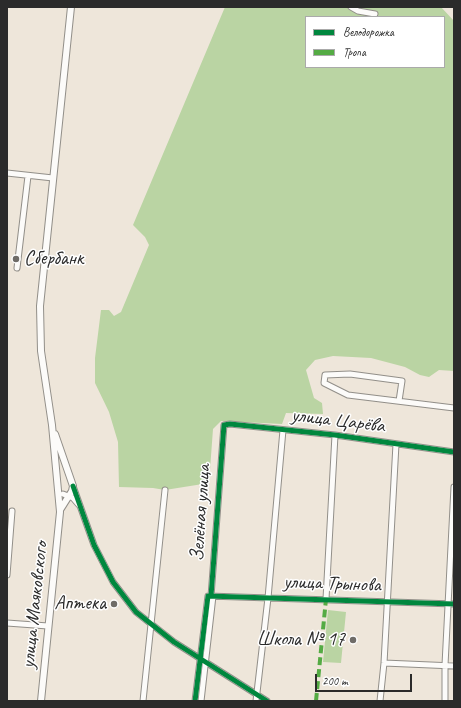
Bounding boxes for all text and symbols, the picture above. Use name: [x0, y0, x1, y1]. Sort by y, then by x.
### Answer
legend: [305, 16, 445, 68]
text: Велодорожка: [343, 24, 394, 40]
text: Тропа: [343, 44, 366, 60]
place label: Сбербанк: [24, 247, 83, 271]
marker: Сбербанк: [11, 254, 21, 264]
street label: улица Царёва: [290, 403, 386, 439]
street label: Зелёная улица: [186, 464, 216, 562]
street label: улица Маяковского: [16, 540, 54, 670]
street label: улица Трынова: [283, 570, 381, 598]
place label: Аптека: [54, 592, 106, 616]
marker: Аптека: [109, 599, 119, 609]
place label: Школа № 17: [257, 628, 345, 652]
marker: Школа № 17: [348, 635, 358, 645]
scale bar: [317, 666, 414, 692]
text: 200 m: [322, 673, 348, 689]

